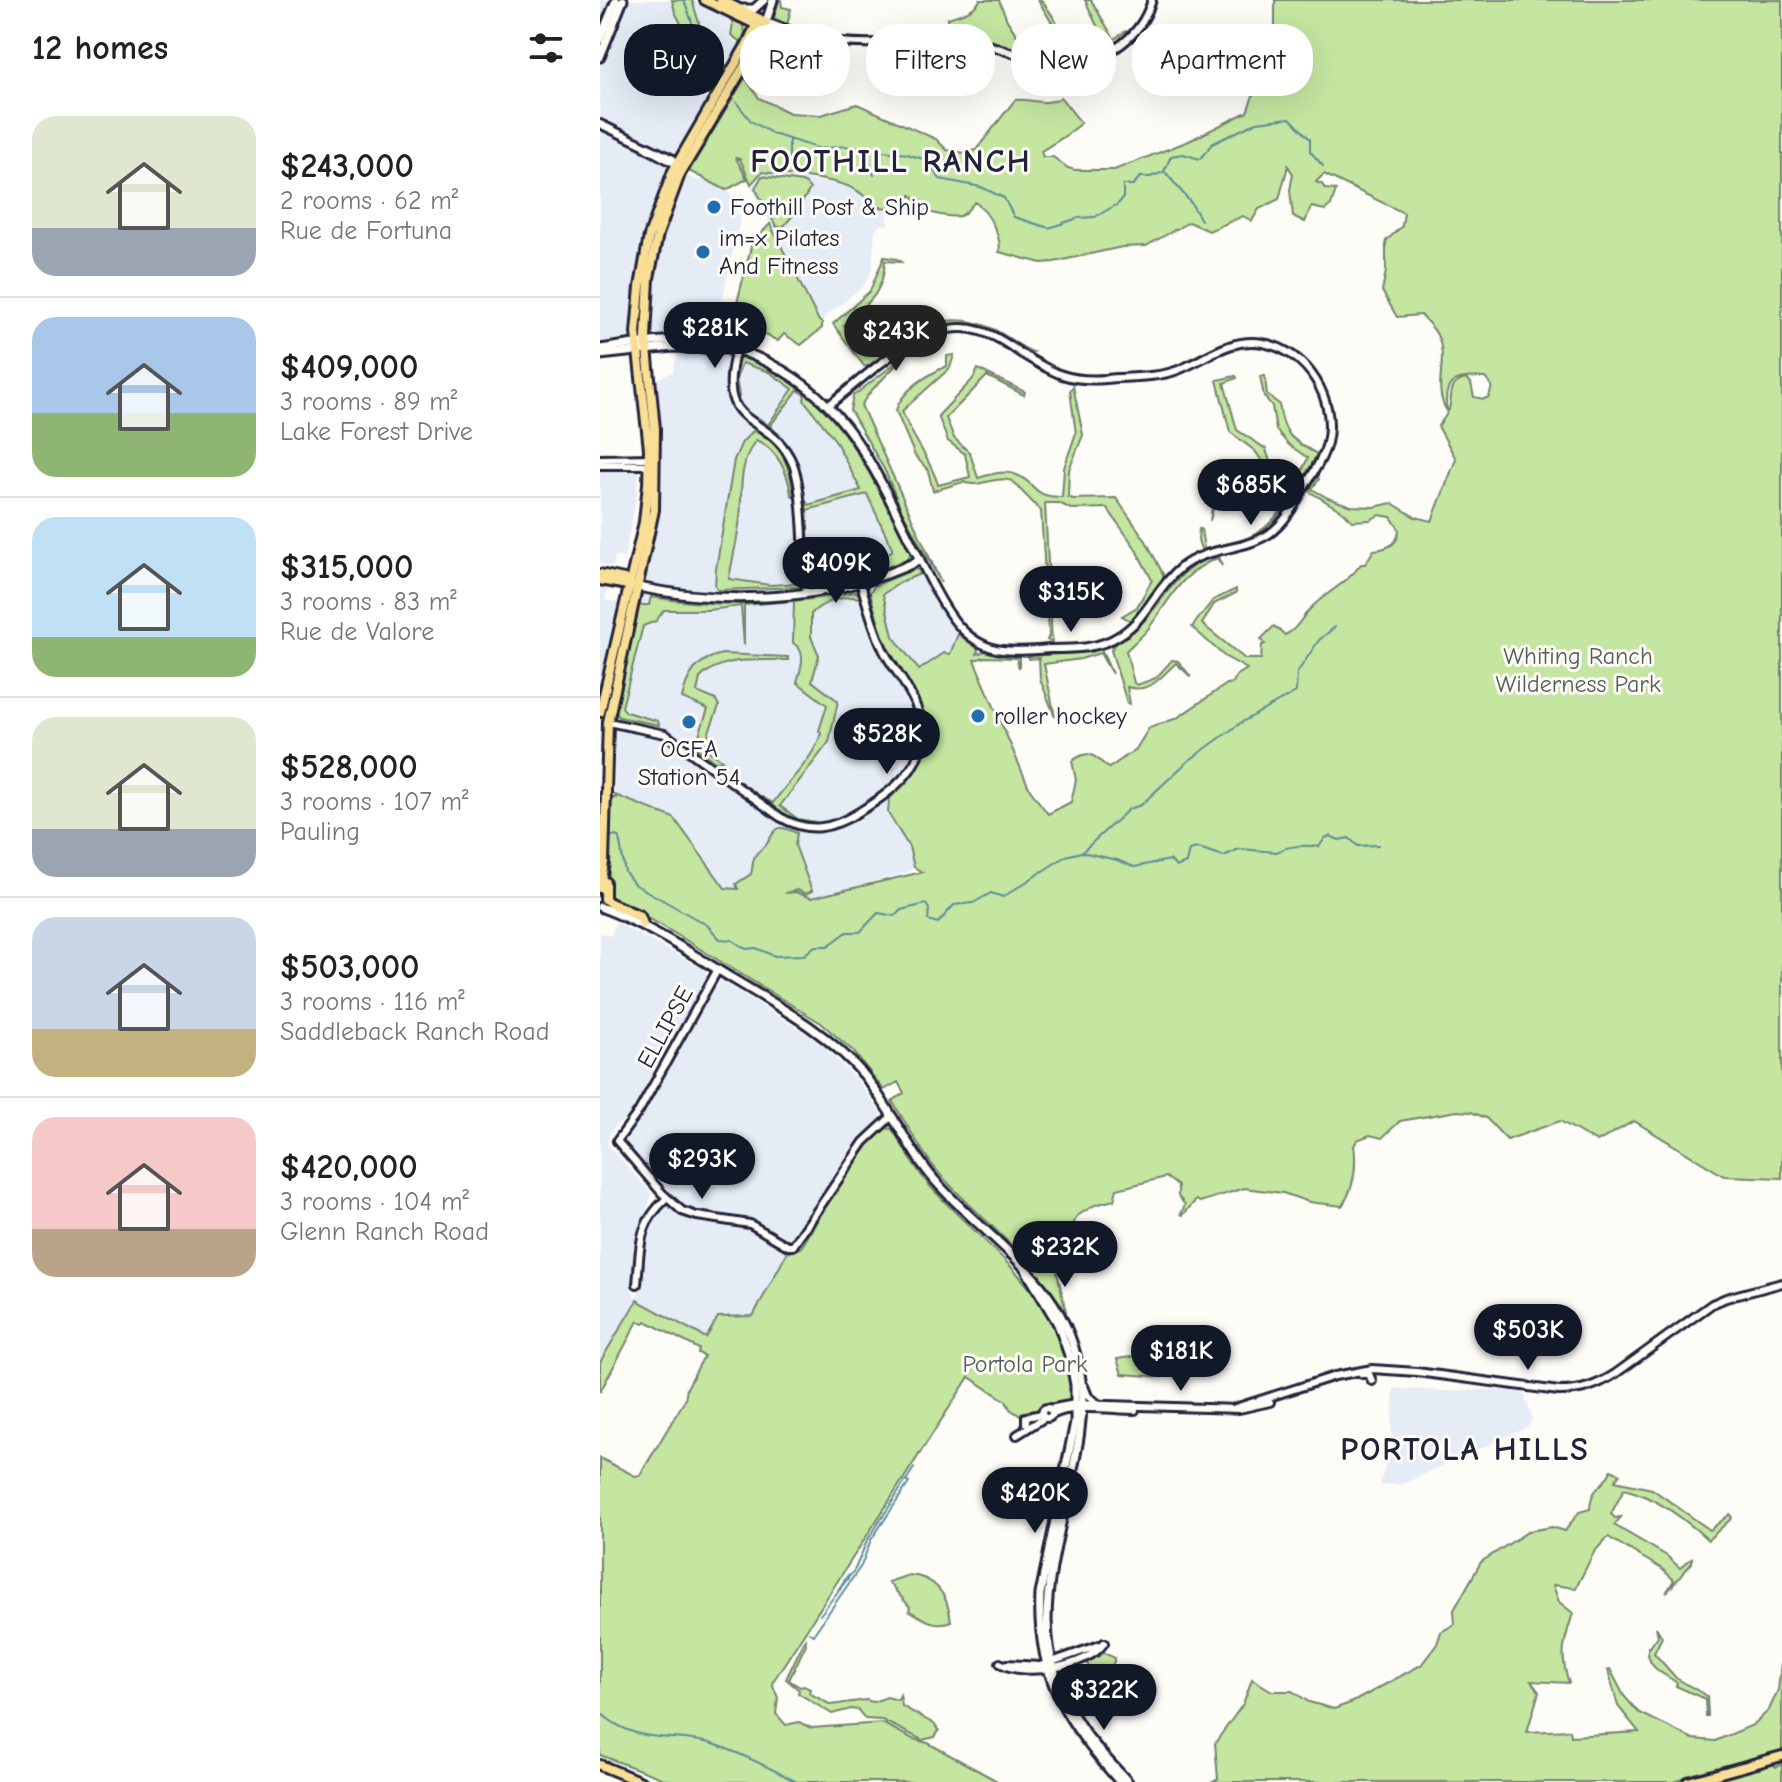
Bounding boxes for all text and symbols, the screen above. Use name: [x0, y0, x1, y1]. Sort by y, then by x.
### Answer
chip: Buy: [624, 24, 724, 96]
chip: Rent: [740, 24, 850, 96]
chip: Filters: [866, 24, 995, 96]
chip: New: [1011, 24, 1116, 96]
chip: Apartment: [1132, 24, 1313, 96]
icon: filters: [524, 26, 568, 70]
text: 12 homes: [32, 28, 168, 68]
district label: FOOTHILL RANCH: [750, 143, 1032, 180]
text: $243,000: [280, 146, 414, 186]
icon: home: [96, 148, 192, 244]
text: 2 rooms · 62 m²: [280, 186, 458, 216]
place label: Foothill Post & Ship: [730, 193, 929, 221]
marker: Foothill Post & Ship: [705, 198, 723, 216]
text: Rue de Fortuna: [280, 216, 452, 246]
place label: im=x Pilates And Fitness: [719, 224, 839, 280]
marker: im=x Pilates And Fitness: [694, 243, 712, 261]
pin: $281K: [659, 302, 771, 370]
pin: $243K: [840, 305, 952, 373]
text: $281K: [682, 313, 748, 343]
text: $243K: [862, 316, 930, 346]
text: $409,000: [280, 347, 418, 387]
icon: home: [96, 349, 192, 445]
text: 3 rooms · 89 m²: [280, 387, 457, 417]
text: Lake Forest Drive: [280, 417, 473, 447]
pin: $685K: [1195, 459, 1307, 527]
text: $685K: [1215, 470, 1287, 500]
pin: $409K: [780, 537, 892, 605]
text: $315,000: [280, 547, 413, 587]
text: $409K: [801, 548, 871, 578]
icon: home: [96, 549, 192, 645]
pin: $315K: [1015, 566, 1127, 634]
text: $315K: [1037, 577, 1105, 607]
text: 3 rooms · 83 m²: [280, 587, 457, 617]
text: Rue de Valore: [280, 617, 434, 647]
park label: Whiting Ranch Wilderness Park: [1495, 642, 1661, 698]
place label: roller hockey: [994, 702, 1127, 730]
marker: roller hockey: [969, 707, 987, 725]
pin: $528K: [831, 708, 943, 776]
marker: OCFA Station 54: [680, 713, 698, 731]
text: $528K: [852, 719, 922, 749]
place label: OCFA Station 54: [638, 735, 740, 791]
text: $528,000: [280, 747, 418, 787]
icon: home: [96, 749, 192, 845]
text: 3 rooms · 107 m²: [280, 787, 469, 817]
text: Pauling: [280, 817, 360, 847]
text: $503,000: [280, 947, 420, 987]
icon: home: [96, 949, 192, 1045]
street label: ELLIPSE: [631, 981, 699, 1073]
text: 3 rooms · 116 m²: [280, 987, 465, 1017]
text: Saddleback Ranch Road: [280, 1017, 549, 1047]
pin: $293K: [646, 1133, 758, 1201]
text: $293K: [667, 1144, 737, 1174]
text: $420,000: [280, 1147, 418, 1187]
icon: home: [96, 1149, 192, 1245]
text: 3 rooms · 104 m²: [280, 1187, 469, 1217]
text: Glenn Ranch Road: [280, 1217, 489, 1247]
pin: $232K: [1009, 1221, 1121, 1289]
text: $232K: [1030, 1232, 1100, 1262]
pin: $503K: [1472, 1304, 1584, 1372]
text: $503K: [1492, 1315, 1564, 1345]
pin: $181K: [1125, 1325, 1237, 1393]
text: $181K: [1149, 1336, 1213, 1366]
park label: Portola Park: [962, 1350, 1088, 1378]
district label: PORTOLA HILLS: [1340, 1431, 1590, 1468]
pin: $420K: [979, 1467, 1091, 1535]
text: $420K: [1000, 1478, 1070, 1508]
pin: $322K: [1048, 1664, 1160, 1732]
text: $322K: [1069, 1675, 1139, 1705]

